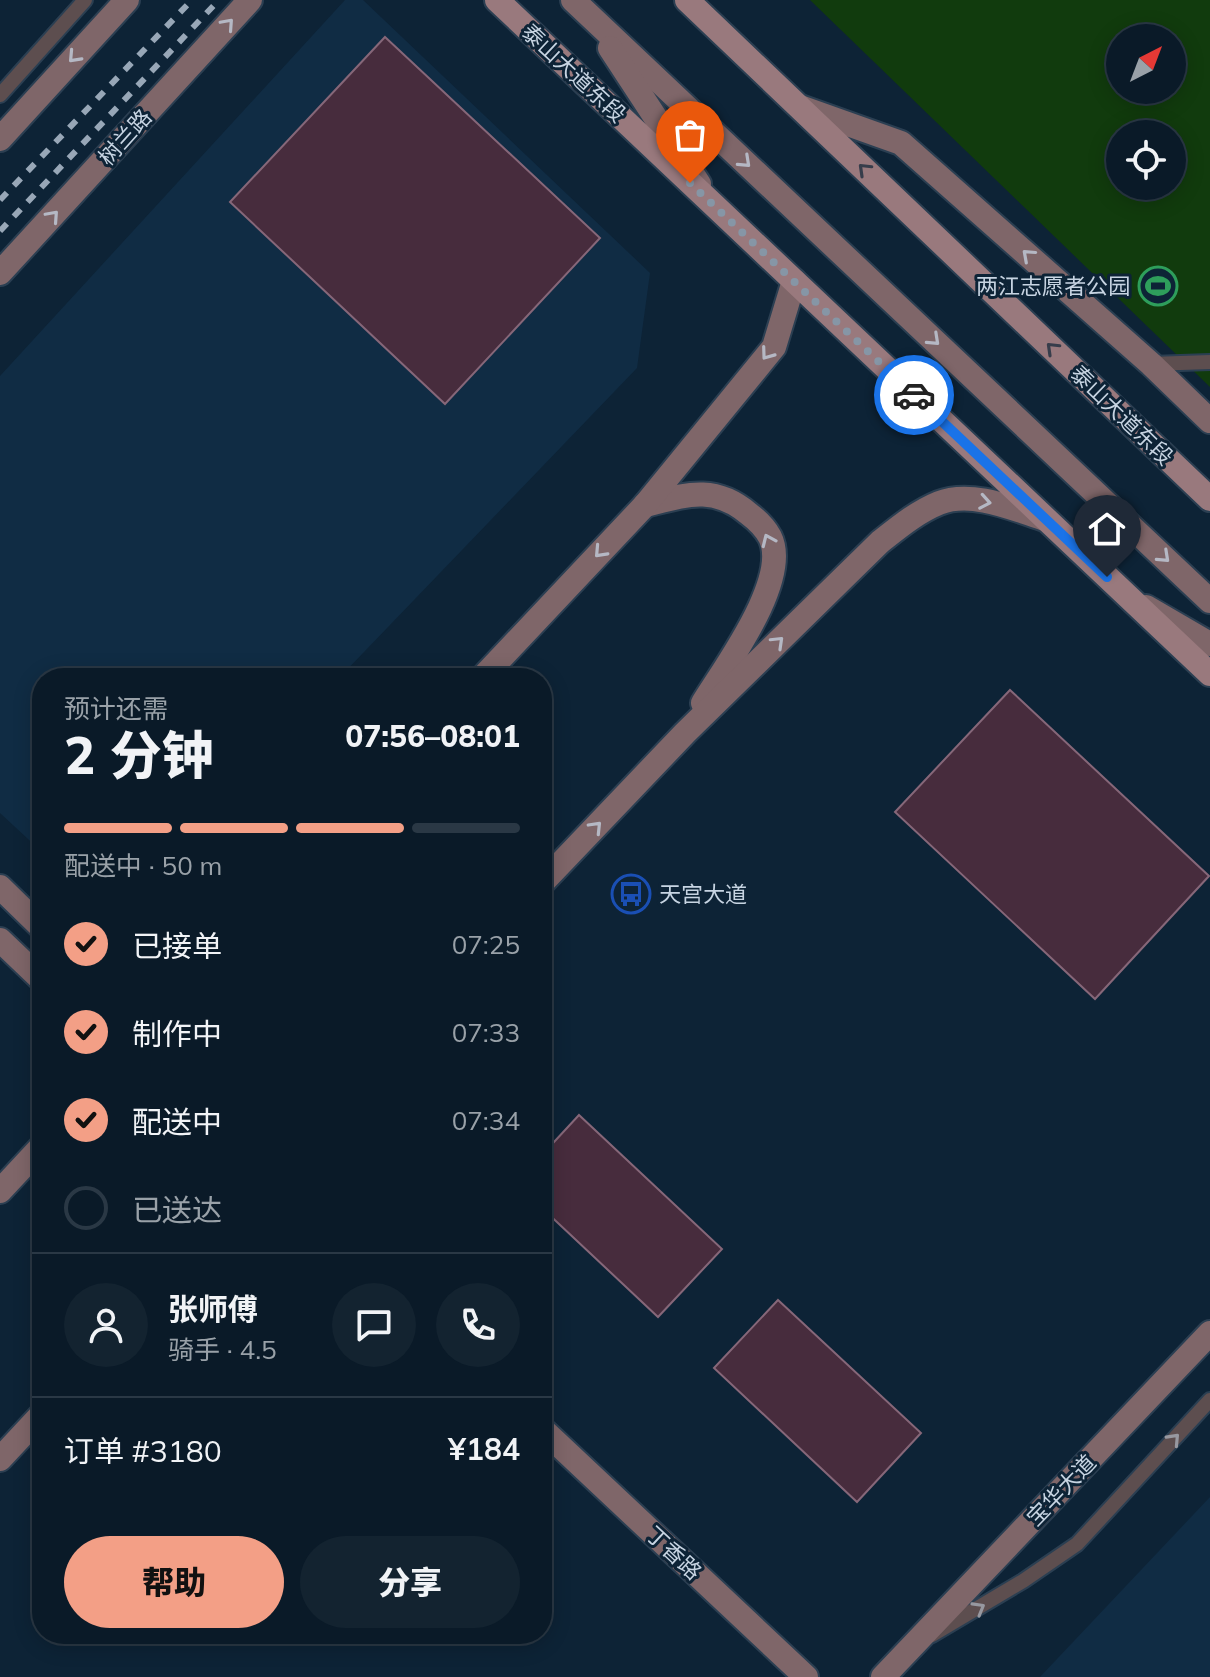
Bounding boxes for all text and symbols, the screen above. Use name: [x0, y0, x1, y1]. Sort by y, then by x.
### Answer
street label: 泰山大道东段: [516, 18, 632, 128]
one-way arrow: [219, 19, 234, 33]
north arrow: [1106, 24, 1186, 104]
map controls: [1106, 24, 1186, 200]
one-way arrow: [70, 48, 84, 63]
pin: [656, 101, 724, 183]
street label: 树兰路: [93, 103, 157, 171]
icon: bag: [668, 113, 712, 157]
button: locate: [1106, 120, 1186, 200]
one-way arrow: [736, 153, 750, 167]
one-way arrow: [859, 163, 873, 178]
one-way arrow: [43, 210, 57, 225]
one-way arrow: [1022, 251, 1037, 265]
sports icon: 两江志愿者公园: [1137, 265, 1179, 307]
place label: 两江志愿者公园: [976, 272, 1130, 300]
one-way arrow: [925, 331, 939, 346]
one-way arrow: [1047, 343, 1061, 358]
one-way arrow: [762, 345, 777, 359]
courier: [874, 355, 954, 435]
street label: 泰山大道东段: [1065, 359, 1179, 471]
icon: car: [892, 373, 936, 417]
one-way arrow: [978, 493, 992, 510]
pin: [1073, 495, 1141, 577]
icon: home: [1085, 507, 1129, 551]
one-way arrow: [761, 533, 777, 548]
one-way arrow: [596, 543, 610, 558]
one-way arrow: [1155, 548, 1169, 563]
one-way arrow: [769, 636, 783, 651]
text: 预计还需: [64, 692, 168, 725]
text: 07:56–08:01: [345, 717, 520, 755]
text: 2 分钟: [64, 722, 214, 787]
one-way arrow: [586, 821, 600, 836]
text: 配送中 · 50 m: [64, 849, 222, 882]
bus stop icon: 天宫大道: [610, 873, 652, 915]
place label: 天宫大道: [659, 880, 747, 908]
icon: check: [64, 922, 108, 966]
text: 已接单: [132, 927, 222, 965]
text: 07:25: [452, 928, 520, 961]
icon: check: [64, 1010, 108, 1054]
text: 制作中: [132, 1015, 222, 1053]
text: 07:33: [452, 1016, 520, 1049]
icon: check: [64, 1098, 108, 1142]
text: 配送中: [132, 1103, 222, 1141]
text: 07:34: [452, 1104, 520, 1137]
text: 已送达: [132, 1191, 222, 1229]
button: person: [64, 1283, 148, 1367]
button: chat: [332, 1283, 416, 1367]
button: phone: [436, 1283, 520, 1367]
text: 张师傅: [168, 1290, 258, 1328]
text: 骑手 · 4.5: [168, 1333, 277, 1366]
text: ¥184: [448, 1430, 520, 1468]
text: 订单 #3180: [64, 1432, 222, 1470]
one-way arrow: [1164, 1434, 1179, 1448]
street label: 宝华大道: [1020, 1449, 1102, 1531]
street label: 丁香路: [640, 1520, 708, 1586]
button: 帮助: [64, 1536, 284, 1628]
button: 分享: [300, 1536, 520, 1628]
one-way arrow: [970, 1602, 984, 1618]

